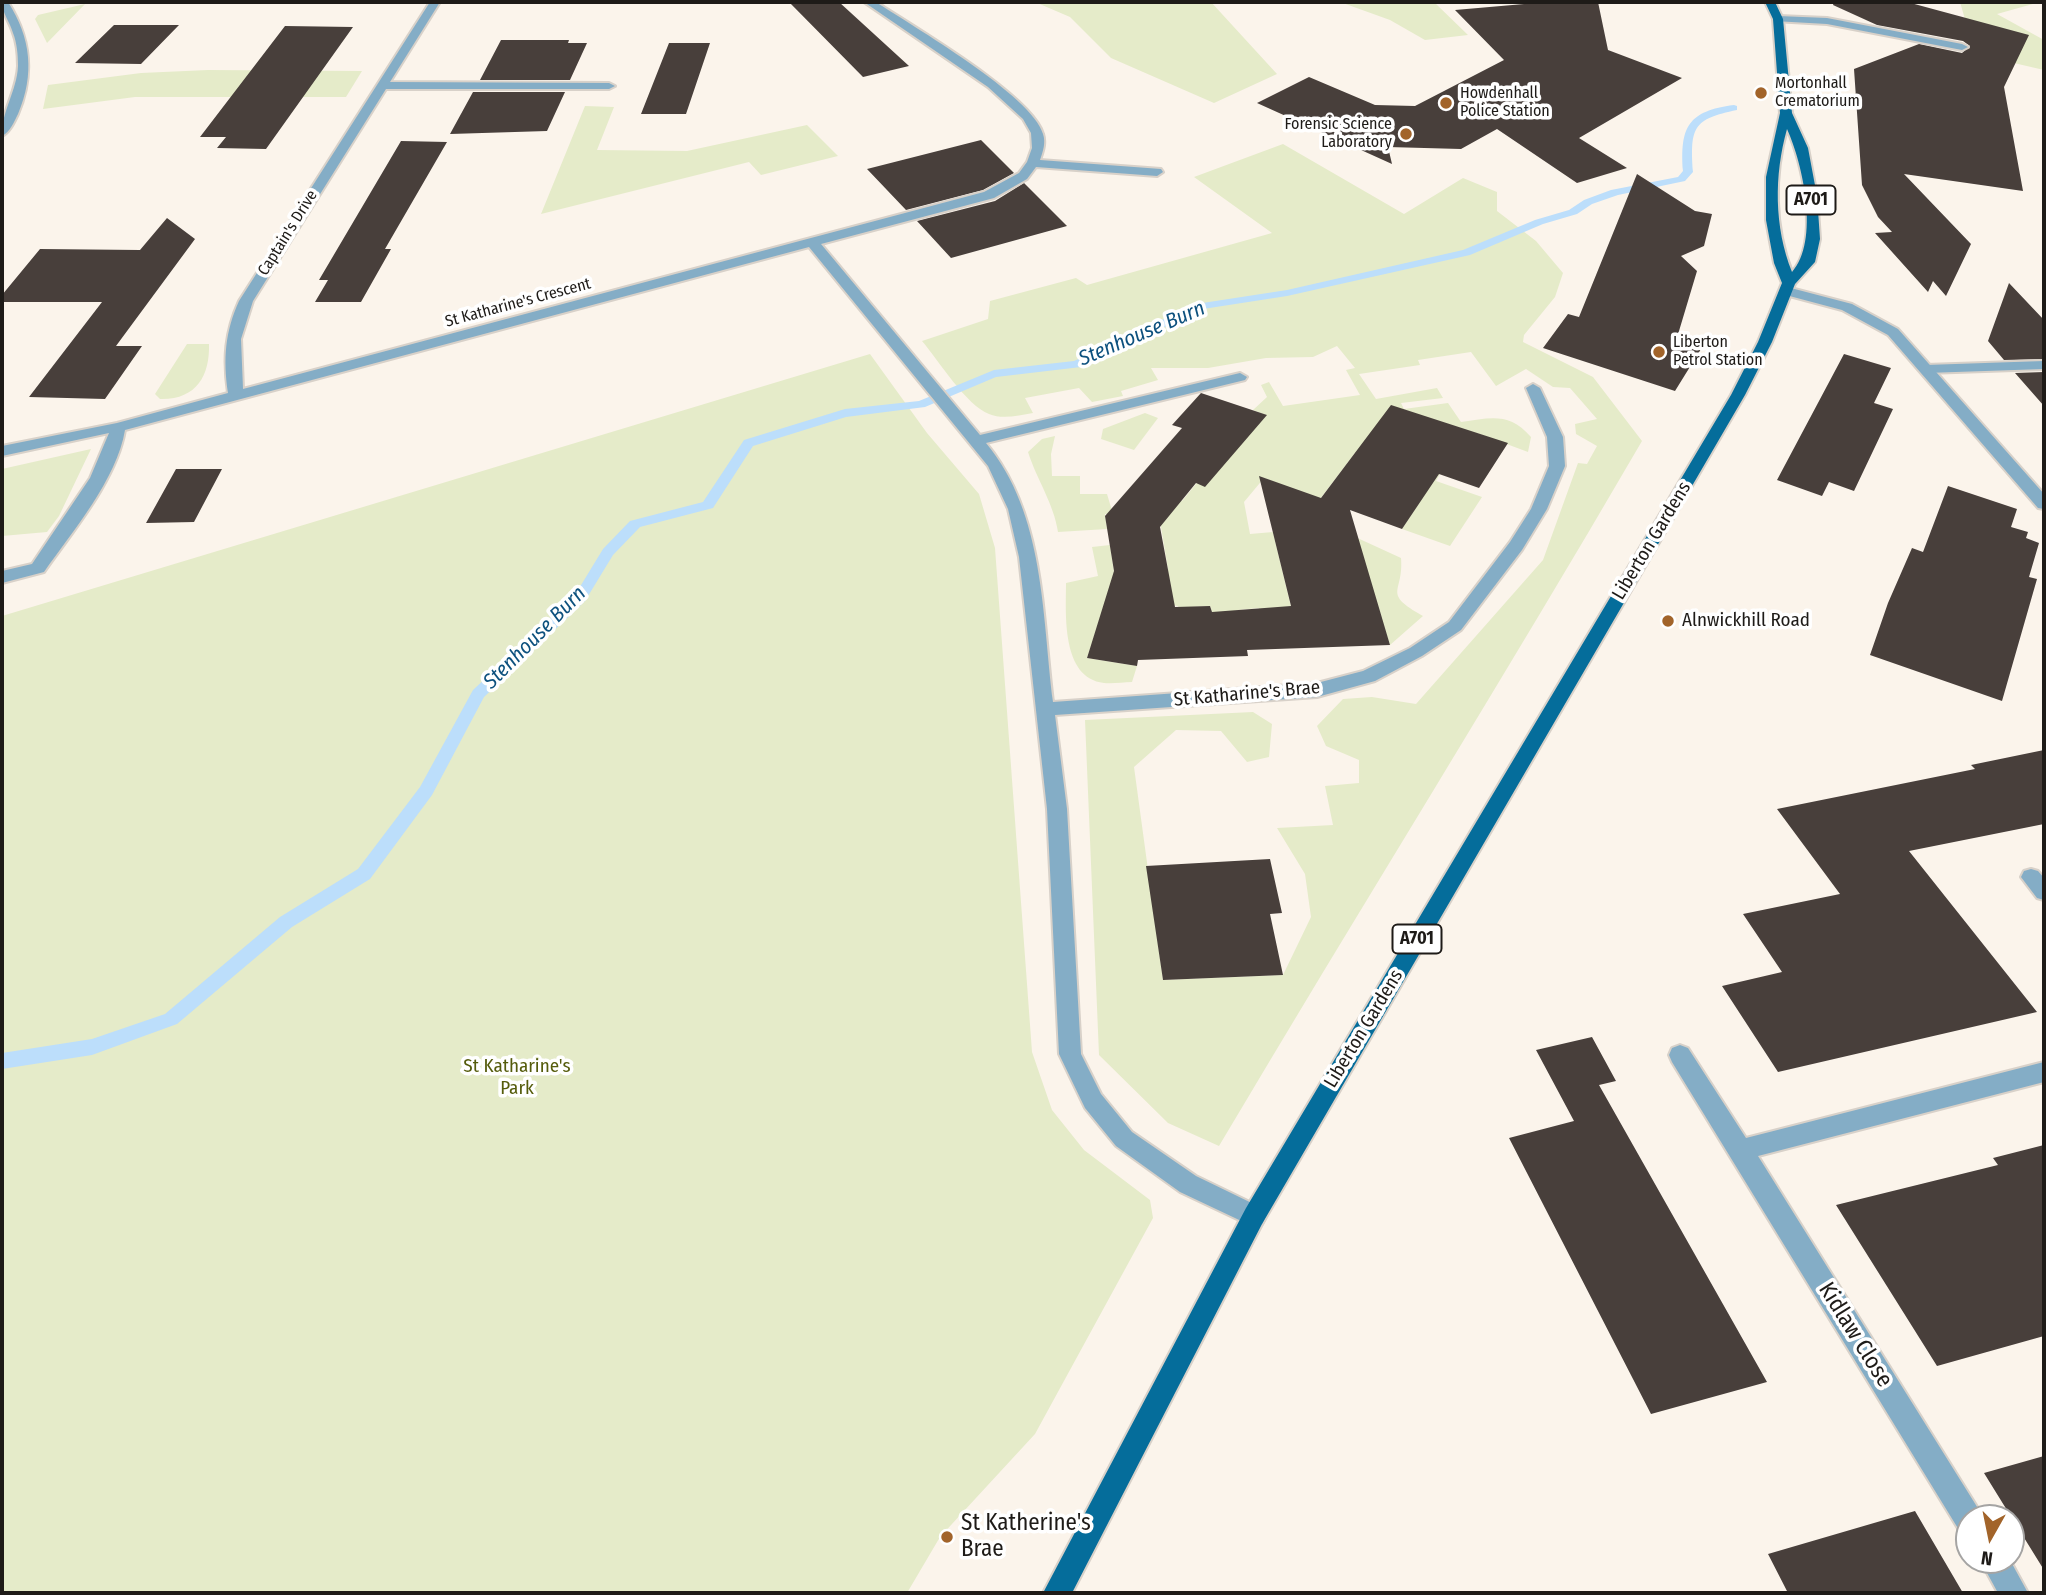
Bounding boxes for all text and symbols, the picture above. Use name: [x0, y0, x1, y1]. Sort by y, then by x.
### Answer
place label: Mortonhall Crematorium: [1775, 74, 1860, 112]
place label: Howdenhall Police Station: [1460, 84, 1550, 122]
marker: Mortonhall Crematorium: [1753, 85, 1769, 101]
marker: Howdenhall Police Station: [1438, 95, 1454, 111]
place label: Forensic Science Laboratory: [1285, 115, 1392, 153]
marker: Forensic Science Laboratory: [1398, 126, 1414, 142]
road number: A701: [1786, 186, 1836, 215]
street label: Captain's Drive: [254, 187, 322, 279]
street label: St Katharine's Crescent: [443, 274, 593, 332]
water label: Stenhouse Burn: [1075, 296, 1209, 372]
place label: Liberton Petrol Station: [1673, 333, 1763, 371]
marker: Liberton Petrol Station: [1651, 344, 1667, 360]
street label: Liberton Gardens: [1608, 478, 1696, 604]
water label: Stenhouse Burn: [478, 581, 592, 695]
place label: Alnwickhill Road: [1682, 610, 1810, 632]
marker: Alnwickhill Road: [1660, 613, 1676, 629]
street label: St Katharine's Brae: [1173, 676, 1321, 712]
road number: A701: [1392, 924, 1442, 954]
street label: Liberton Gardens: [1320, 966, 1408, 1092]
park label: St Katharine's Park: [463, 1056, 571, 1100]
street label: Kidlaw Close: [1812, 1277, 1898, 1393]
north arrow: [1955, 1504, 2025, 1574]
place label: St Katherine's Brae: [961, 1510, 1091, 1564]
marker: St Katherine's Brae: [939, 1529, 955, 1545]
text: N: [1980, 1546, 1994, 1571]

